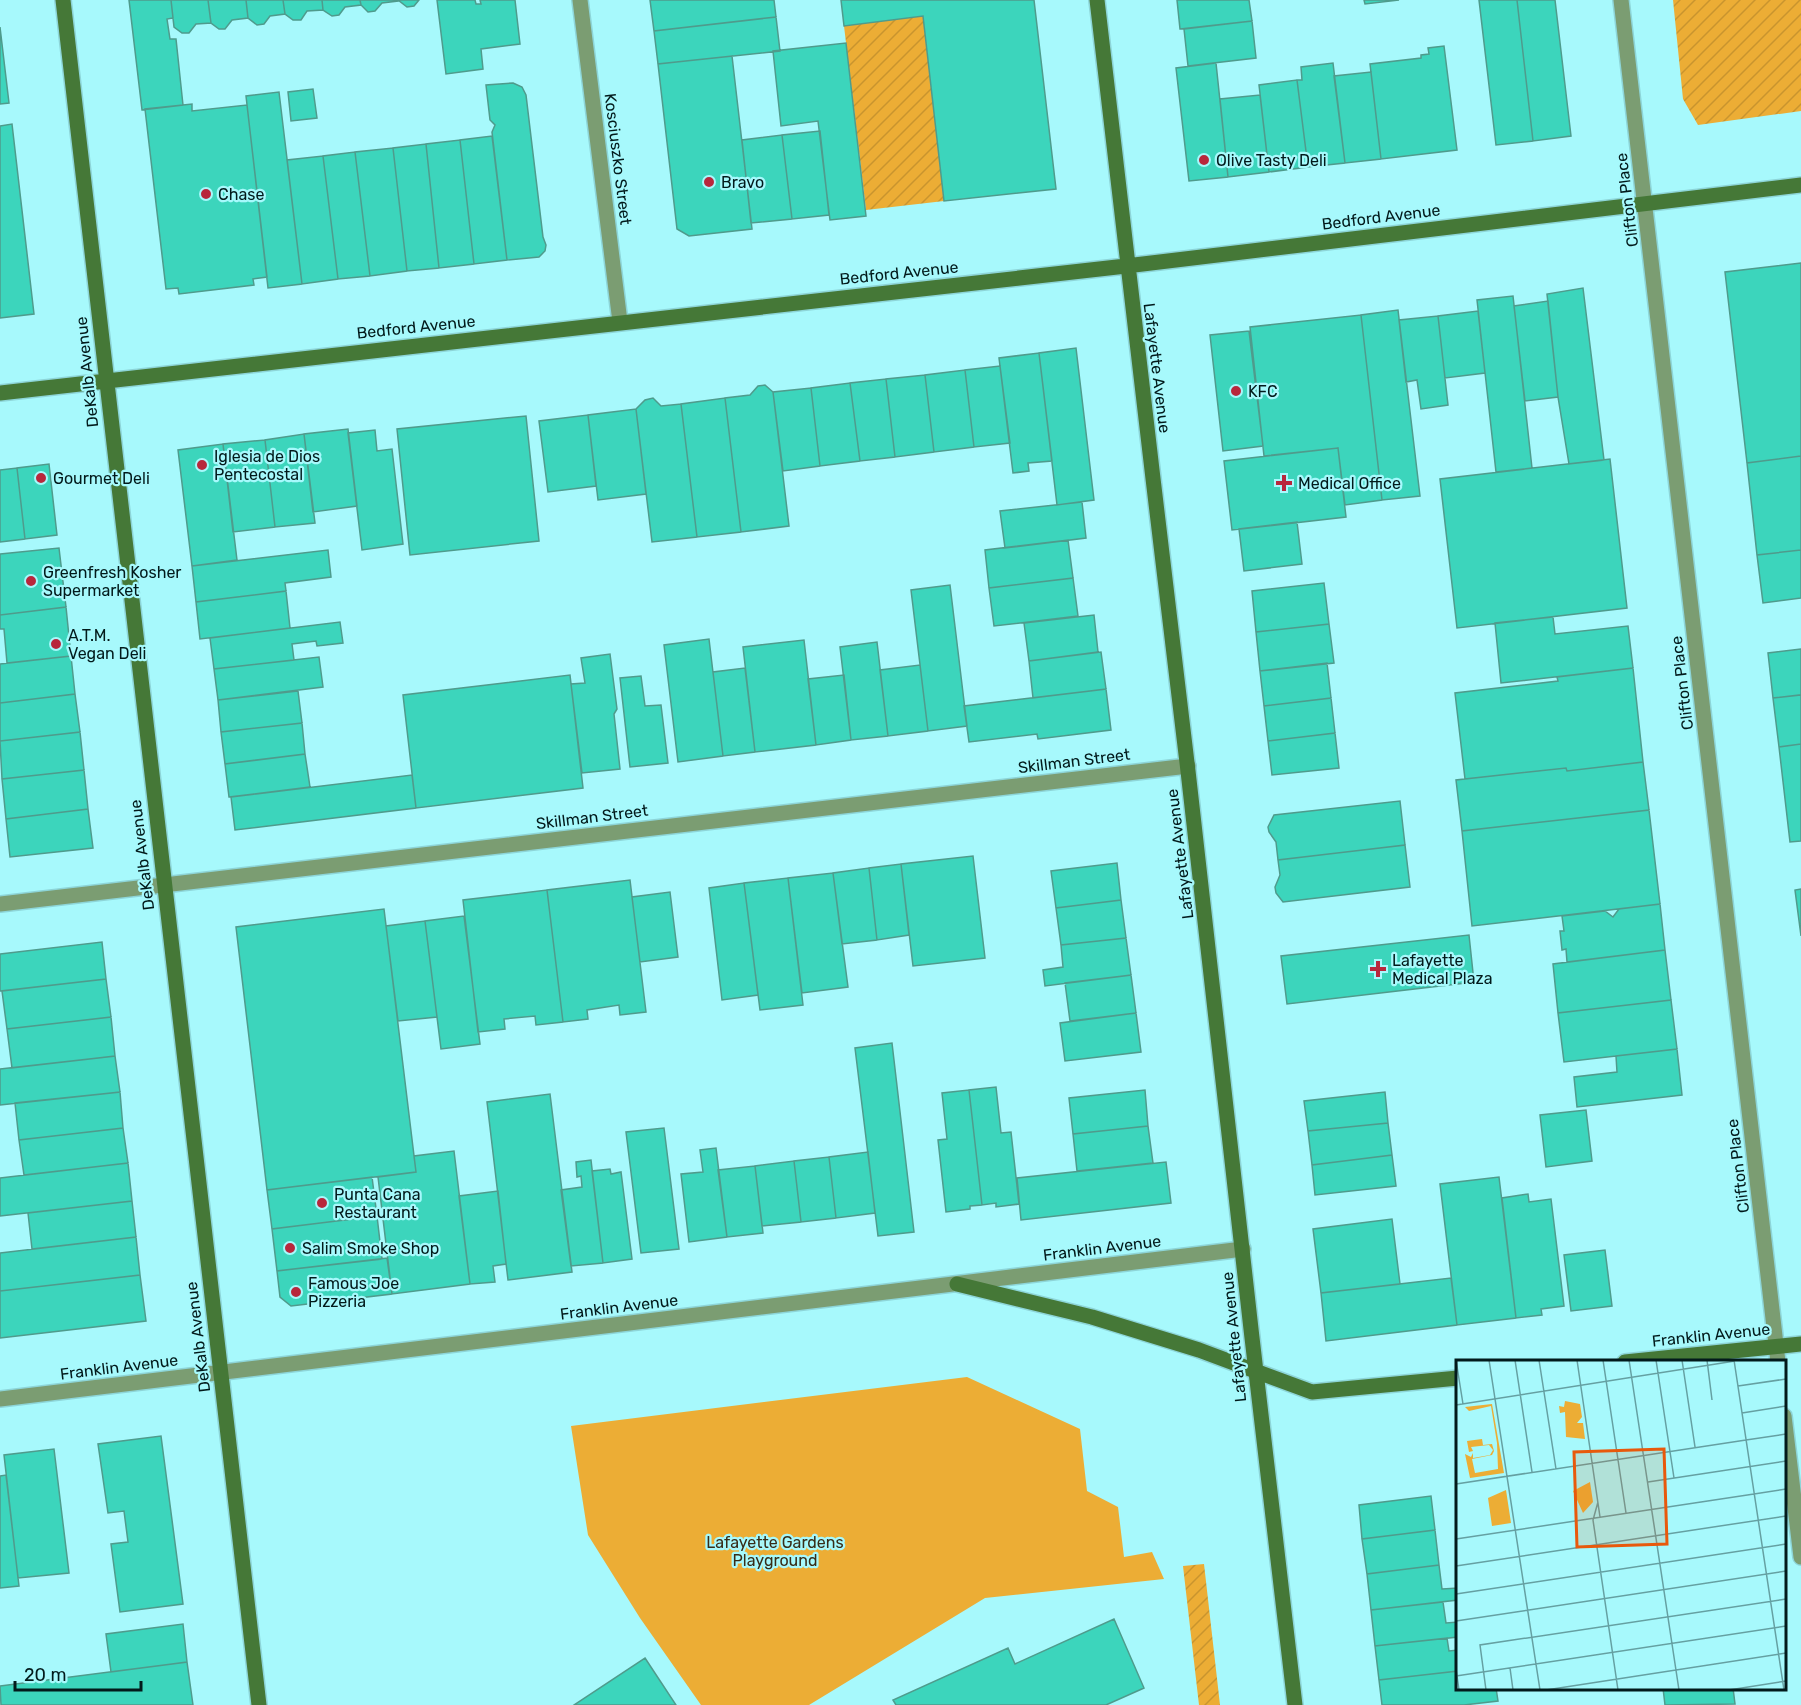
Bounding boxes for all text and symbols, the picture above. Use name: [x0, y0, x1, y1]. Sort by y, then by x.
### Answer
street label: Kosciuszko Street: [601, 92, 635, 226]
place label: Olive Tasty Deli: [1216, 151, 1327, 170]
street label: Clifton Place: [1612, 152, 1642, 248]
marker: Olive Tasty Deli: [1197, 153, 1211, 167]
place label: Bravo: [721, 173, 764, 192]
marker: Bravo: [702, 175, 716, 189]
place label: Chase: [218, 185, 264, 204]
marker: Chase: [199, 187, 213, 201]
street label: Bedford Avenue: [1321, 200, 1441, 234]
street label: Bedford Avenue: [839, 257, 959, 289]
street label: Lafayette Avenue: [1140, 302, 1174, 434]
street label: Bedford Avenue: [356, 311, 476, 343]
street label: DeKalb Avenue: [72, 316, 102, 428]
place label: KFC: [1248, 382, 1278, 401]
marker: KFC: [1229, 384, 1243, 398]
place label: Iglesia de Dios Pentecostal: [214, 447, 320, 484]
marker: Iglesia de Dios Pentecostal: [195, 458, 209, 472]
place label: Gourmet Deli: [53, 469, 150, 488]
marker: Gourmet Deli: [34, 471, 48, 485]
marker: Medical Office: [1275, 474, 1293, 492]
place label: Medical Office: [1298, 474, 1401, 493]
place label: Greenfresh Kosher Supermarket: [43, 563, 181, 600]
marker: Greenfresh Kosher Supermarket: [24, 574, 38, 588]
place label: A.T.M. Vegan Deli: [68, 626, 146, 663]
street label: Clifton Place: [1667, 635, 1697, 731]
marker: A.T.M. Vegan Deli: [49, 637, 63, 651]
street label: Skillman Street: [1017, 745, 1131, 777]
street label: Lafayette Avenue: [1163, 788, 1197, 920]
street label: DeKalb Avenue: [126, 799, 158, 911]
street label: Skillman Street: [535, 801, 649, 833]
place label: Lafayette Medical Plaza: [1392, 951, 1493, 988]
marker: Lafayette Medical Plaza: [1369, 960, 1387, 978]
street label: Clifton Place: [1723, 1118, 1753, 1214]
place label: Punta Cana Restaurant: [334, 1185, 421, 1222]
marker: Punta Cana Restaurant: [315, 1196, 329, 1210]
street label: Franklin Avenue: [1042, 1231, 1162, 1265]
place label: Salim Smoke Shop: [302, 1239, 439, 1258]
marker: Salim Smoke Shop: [283, 1241, 297, 1255]
street label: Lafayette Avenue: [1218, 1271, 1250, 1403]
place label: Famous Joe Pizzeria: [308, 1274, 399, 1311]
street label: DeKalb Avenue: [182, 1281, 214, 1393]
marker: Famous Joe Pizzeria: [289, 1285, 303, 1299]
street label: Franklin Avenue: [559, 1290, 679, 1324]
street label: Franklin Avenue: [1651, 1319, 1771, 1351]
street label: Franklin Avenue: [59, 1350, 179, 1384]
inset map: [1456, 1360, 1786, 1690]
park label: Lafayette Gardens Playground: [706, 1533, 844, 1570]
scale bar: [15, 1654, 141, 1692]
text: 20 m: [24, 1664, 66, 1686]

